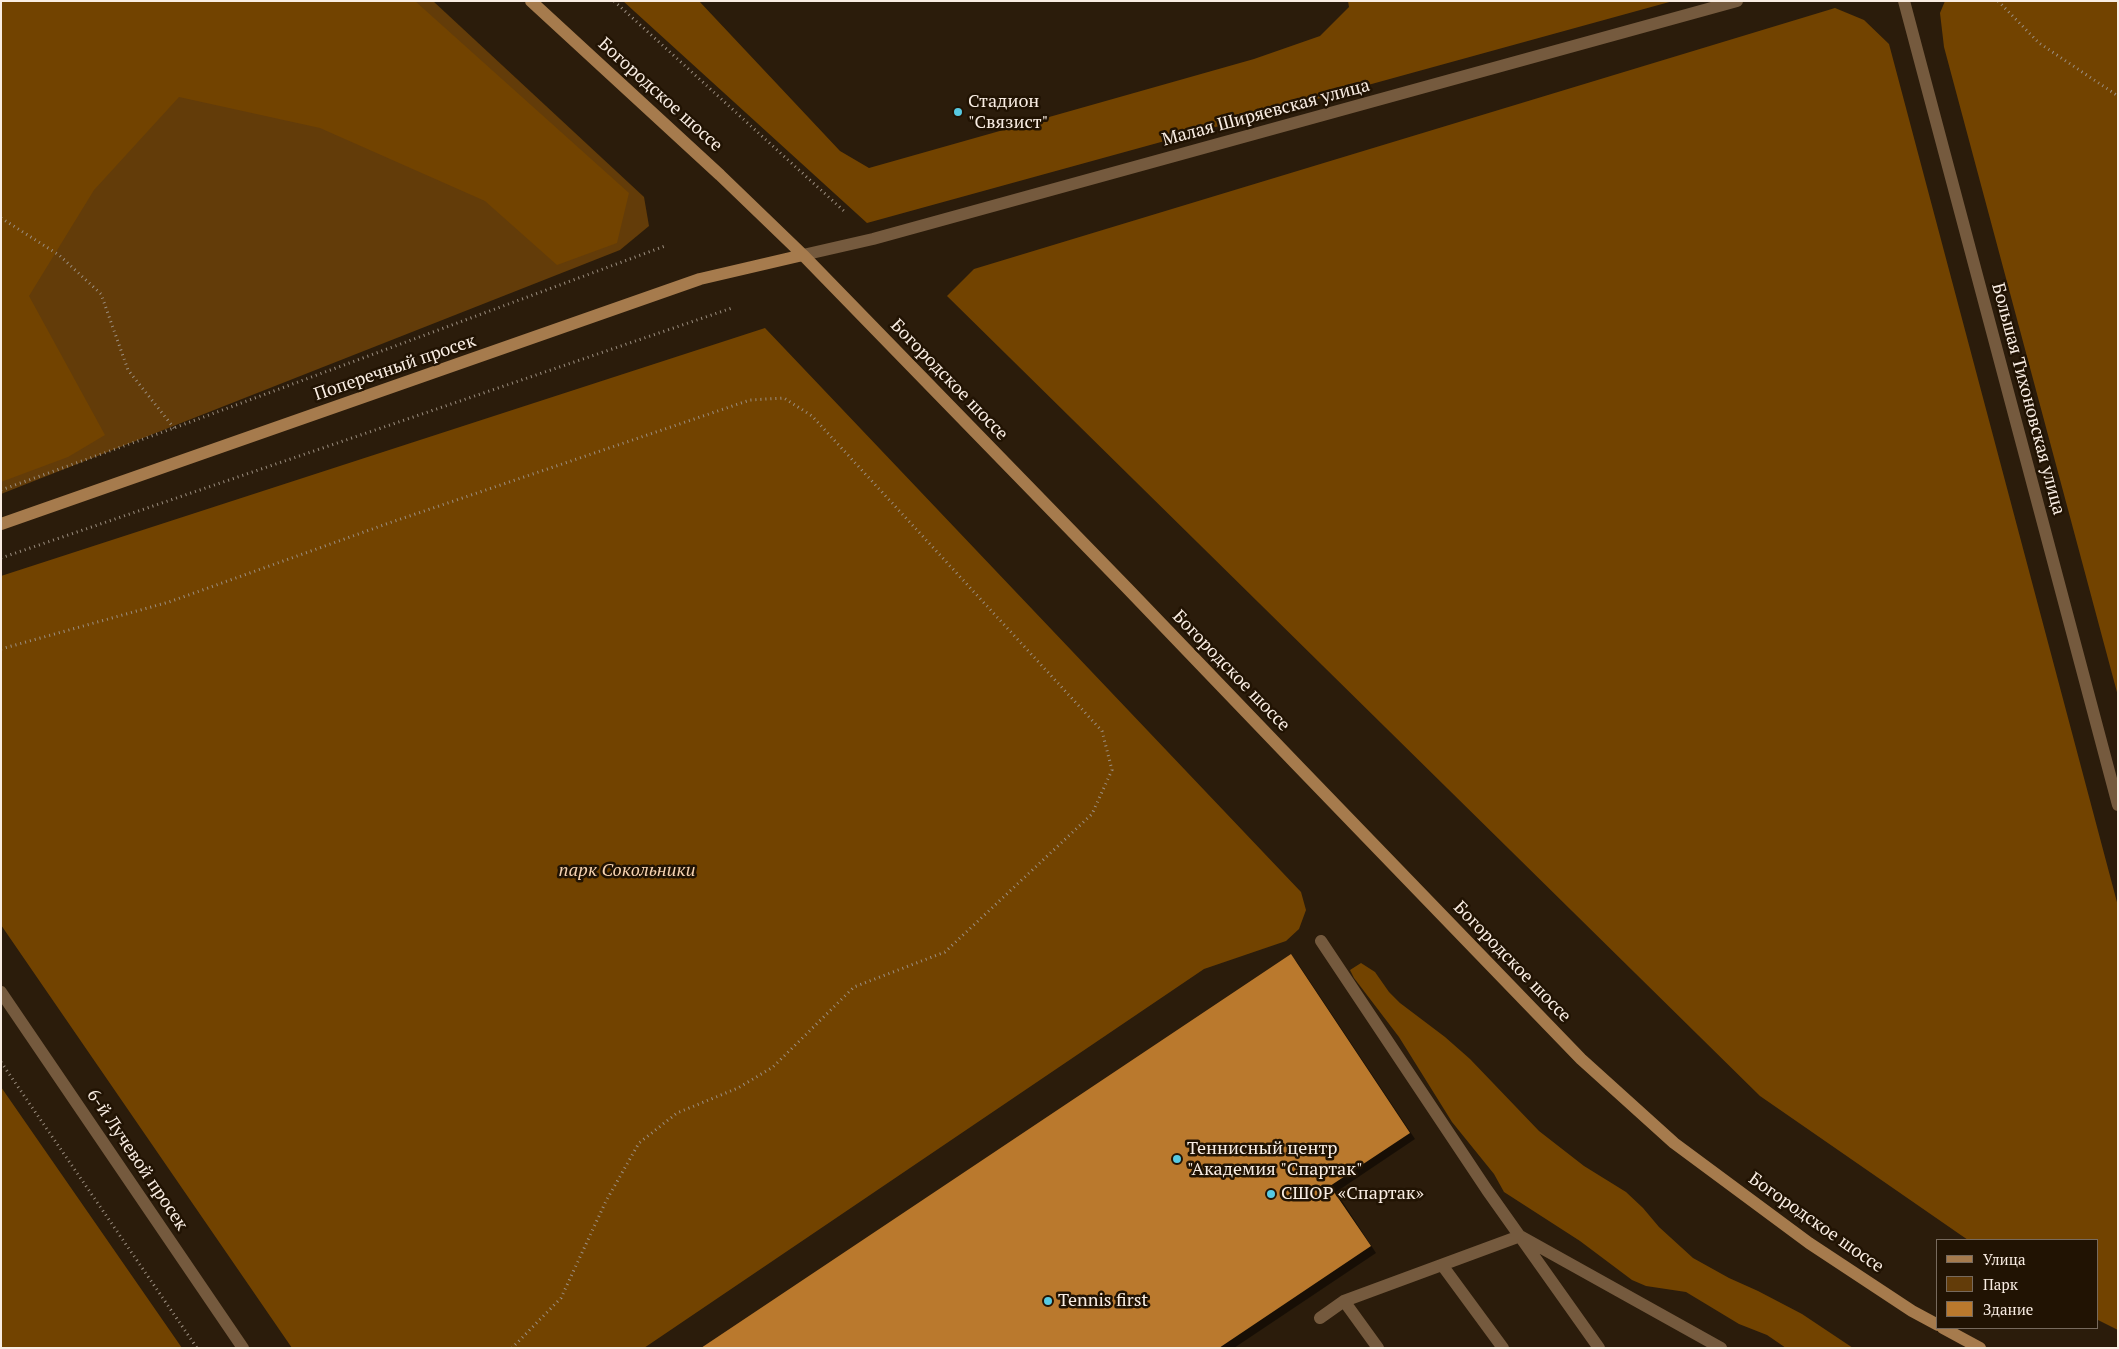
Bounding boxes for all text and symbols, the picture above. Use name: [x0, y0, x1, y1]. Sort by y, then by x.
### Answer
street label: Богородское шоссе: [593, 33, 727, 157]
street label: Малая Ширяевская улица: [1160, 75, 1372, 151]
place label: Стадион "Связист": [968, 91, 1048, 134]
marker: Стадион "Связист": [952, 106, 964, 118]
street label: Большая Тихоновская улица: [1987, 281, 2069, 517]
street label: Богородское шоссе: [886, 315, 1012, 445]
street label: Поперечный просек: [311, 330, 479, 406]
street label: Богородское шоссе: [1168, 606, 1294, 736]
park label: парк Сокольники: [559, 860, 695, 882]
street label: Богородское шоссе: [1449, 897, 1575, 1027]
street label: 6-й Лучевой просек: [82, 1085, 192, 1235]
place label: Теннисный центр "Академия "Спартак": [1187, 1138, 1363, 1180]
marker: Теннисный центр "Академия "Спартак": [1171, 1153, 1183, 1165]
street label: Богородское шоссе: [1744, 1168, 1888, 1278]
place label: СШОР «Спартак»: [1281, 1183, 1424, 1205]
marker: СШОР «Спартак»: [1265, 1188, 1277, 1200]
legend: [1936, 1239, 2099, 1329]
text: Улица: [1983, 1249, 2026, 1269]
text: Парк: [1983, 1274, 2018, 1294]
place label: Tennis first: [1058, 1290, 1148, 1312]
marker: Tennis first: [1042, 1295, 1054, 1307]
text: Здание: [1983, 1299, 2033, 1319]

